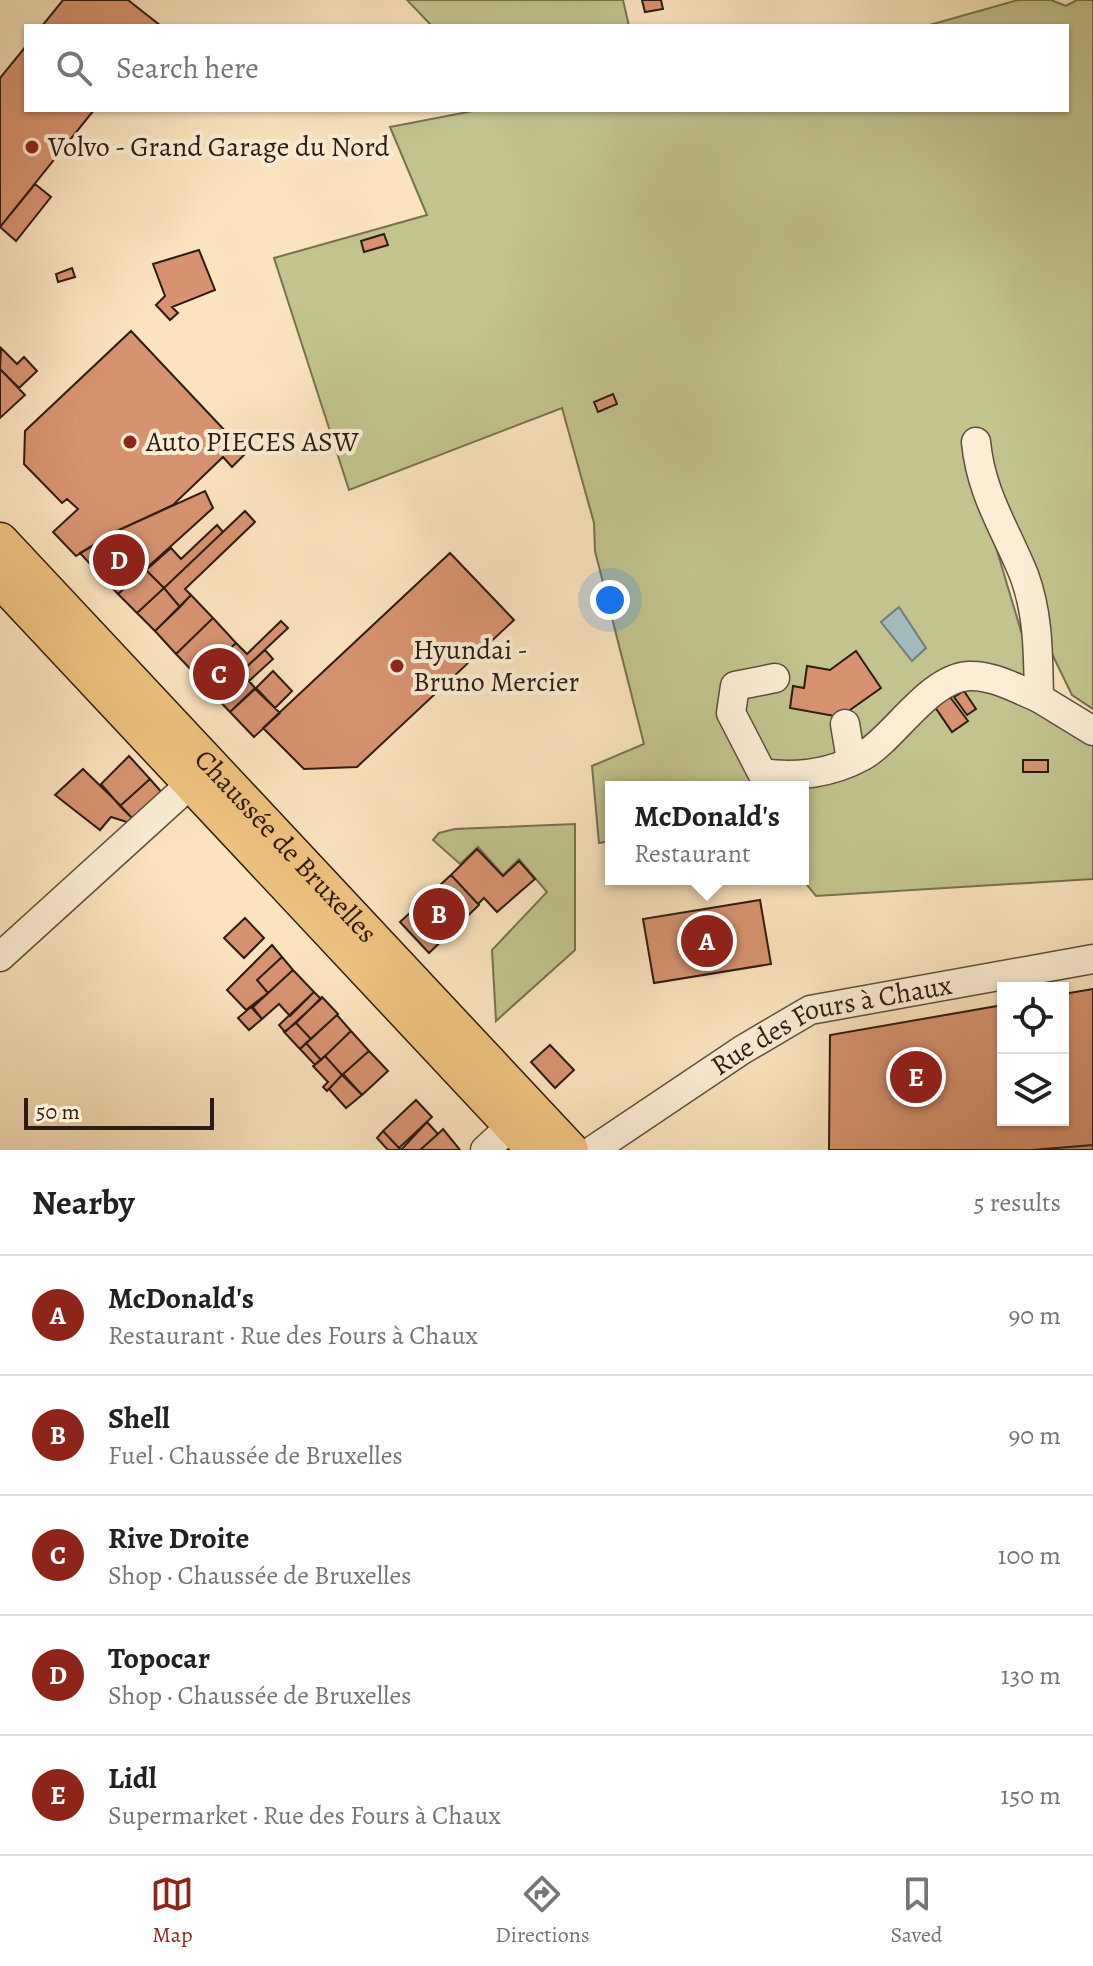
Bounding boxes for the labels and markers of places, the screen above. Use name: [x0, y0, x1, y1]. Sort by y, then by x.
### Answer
place label: Volvo - Grand Garage du Nord: [47, 128, 391, 166]
marker: Volvo - Grand Garage du Nord: [23, 138, 41, 156]
place label: Auto PIECES ASW: [145, 423, 360, 461]
marker: Auto PIECES ASW: [121, 433, 139, 451]
pin: D: [93, 530, 145, 590]
place label: Hyundai - Bruno Mercier: [413, 631, 580, 701]
pin: C: [193, 644, 245, 704]
marker: Hyundai - Bruno Mercier: [388, 657, 406, 675]
pin: B: [413, 884, 465, 944]
pin: A: [681, 911, 733, 971]
pin: E: [890, 1047, 942, 1107]

